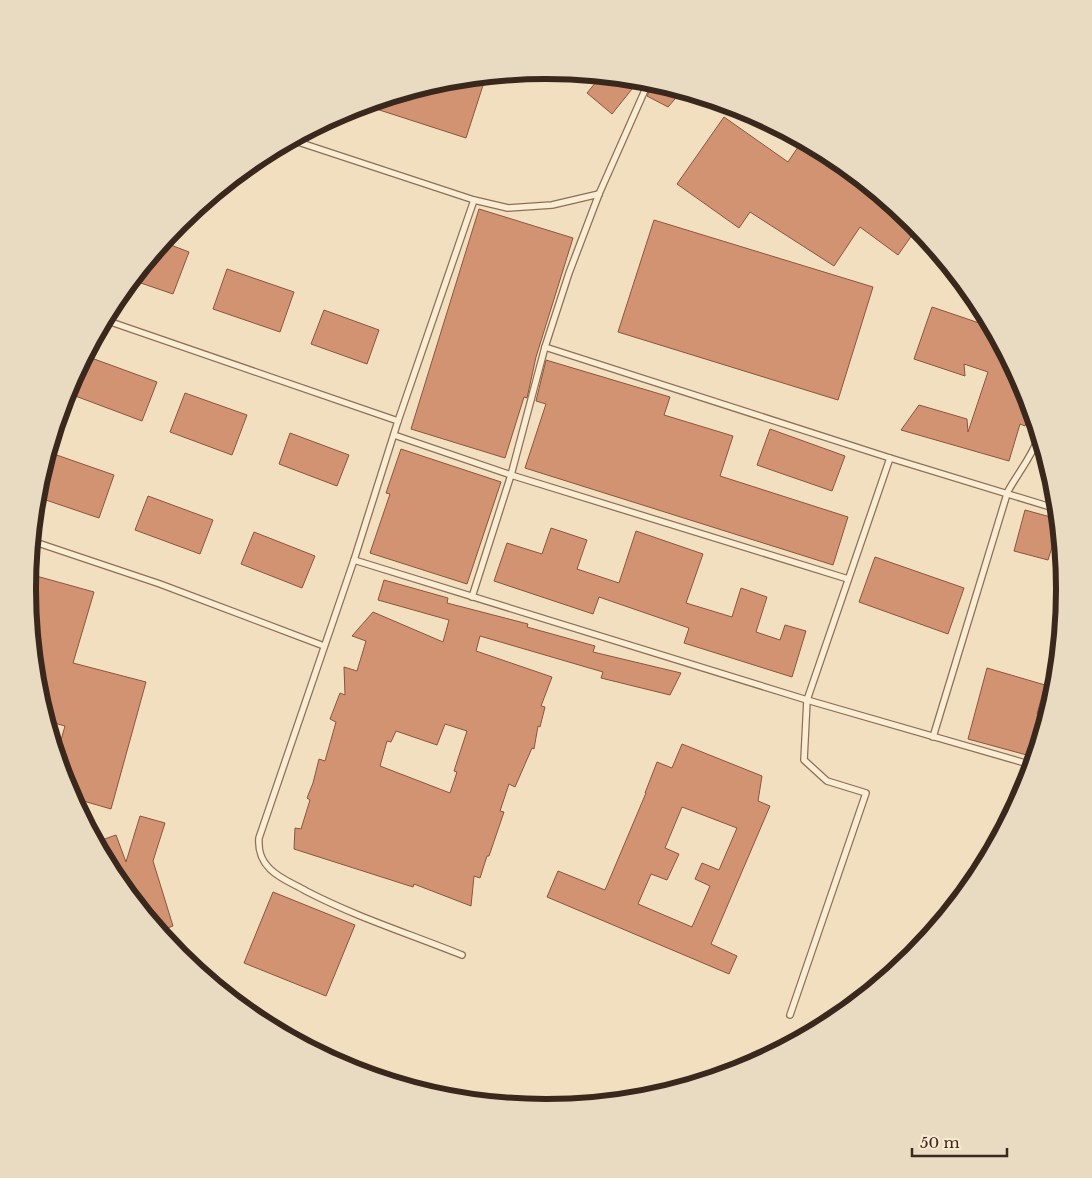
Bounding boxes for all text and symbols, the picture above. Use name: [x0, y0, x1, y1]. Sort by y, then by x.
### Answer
scale bar: [912, 1126, 1007, 1158]
text: 50 m: [920, 1133, 960, 1152]

